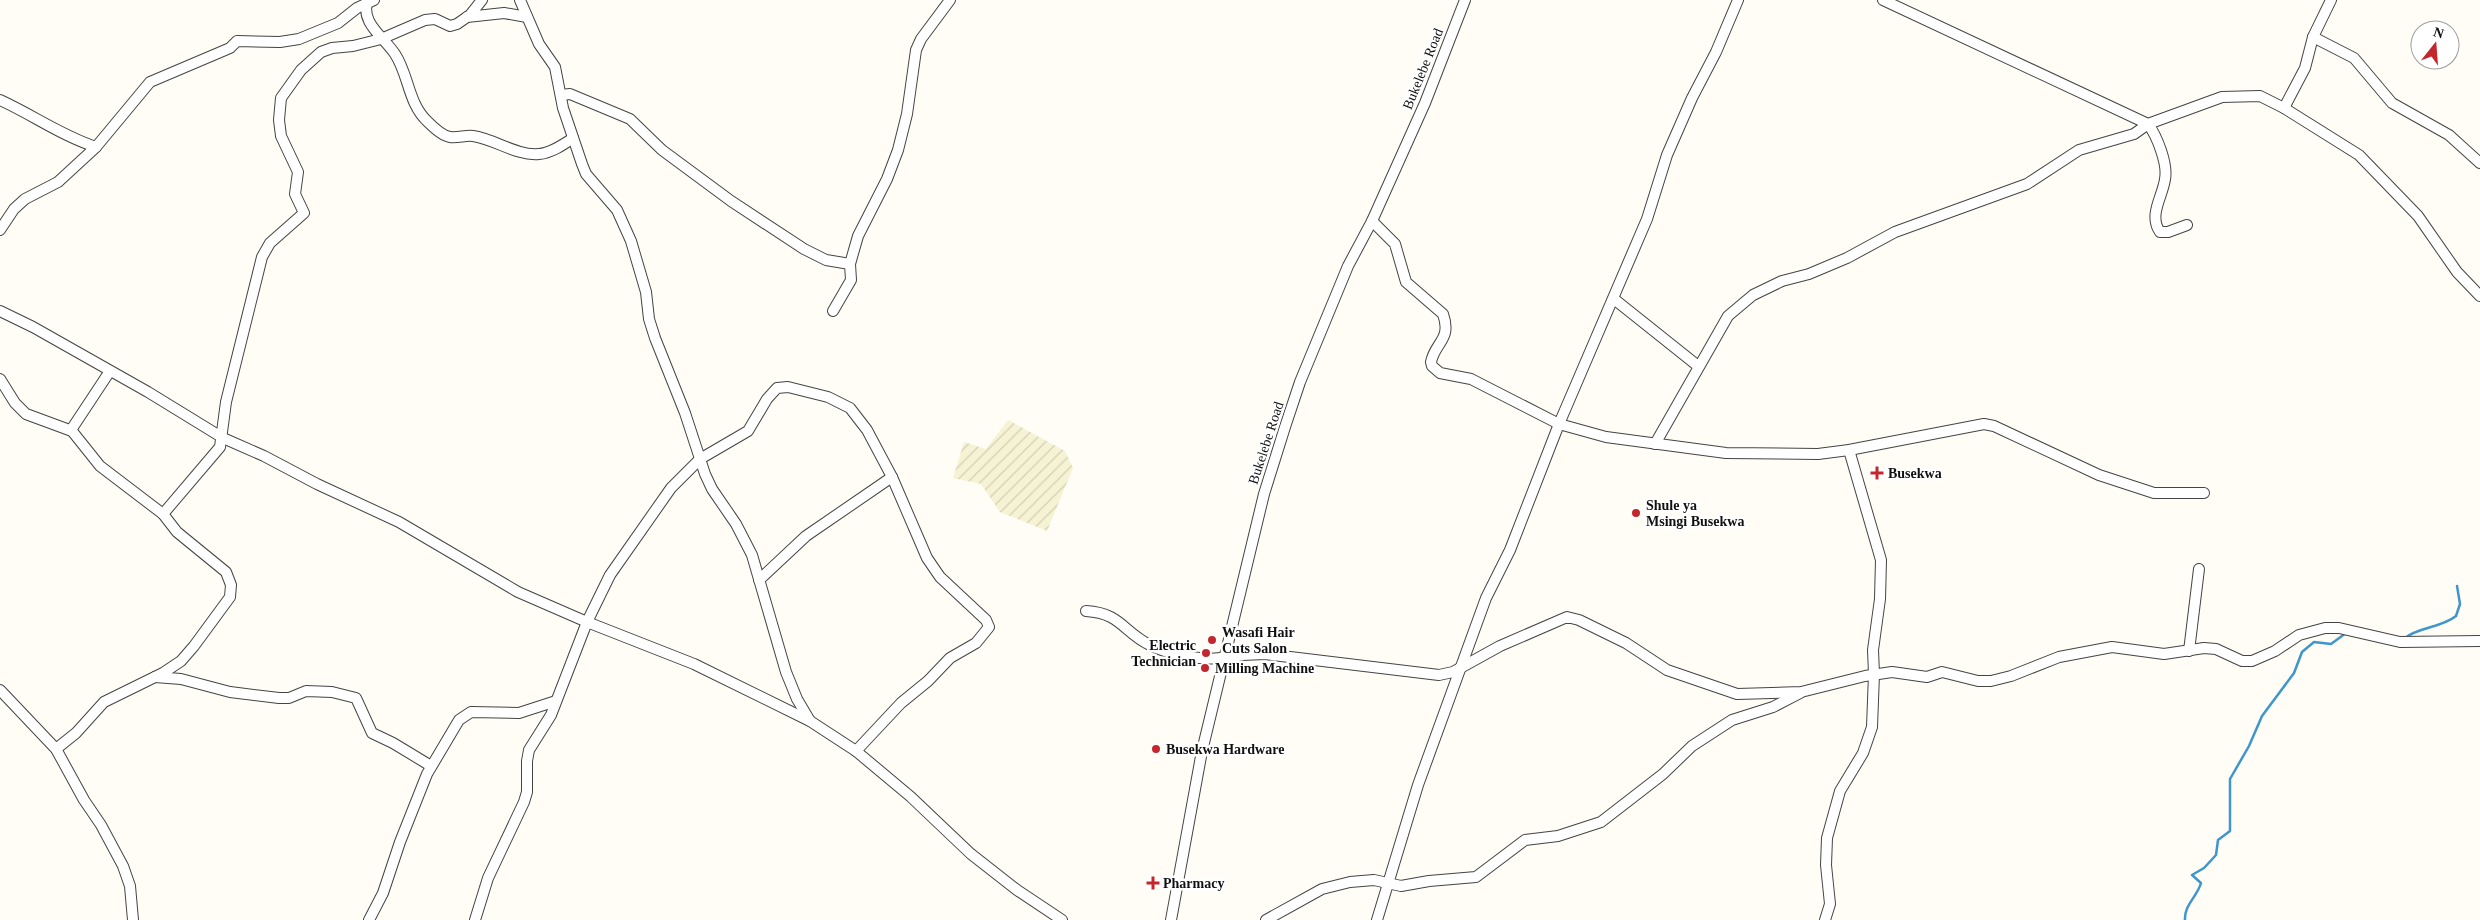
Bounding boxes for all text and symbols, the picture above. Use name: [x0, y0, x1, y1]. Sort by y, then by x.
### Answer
north arrow: [2410, 20, 2460, 70]
text: N: [2432, 24, 2446, 42]
street label: Bukelebe Road: [1400, 26, 1446, 112]
street label: Bukelebe Road: [1246, 400, 1286, 486]
marker: Busekwa: [1870, 466, 1884, 480]
place label: Busekwa: [1888, 466, 1942, 481]
place label: Shule ya Msingi Busekwa: [1646, 498, 1744, 529]
marker: Shule ya Msingi Busekwa: [1630, 507, 1642, 519]
place label: Wasafi Hair Cuts Salon: [1222, 625, 1295, 656]
marker: Wasafi Hair Cuts Salon: [1206, 634, 1218, 646]
place label: Electric Technician: [1131, 638, 1196, 669]
marker: Electric Technician: [1200, 647, 1212, 659]
place label: Milling Machine: [1215, 661, 1314, 676]
marker: Milling Machine: [1199, 662, 1211, 674]
place label: Busekwa Hardware: [1166, 742, 1284, 757]
marker: Busekwa Hardware: [1150, 743, 1162, 755]
place label: Pharmacy: [1163, 876, 1224, 891]
marker: Pharmacy: [1147, 877, 1159, 889]

